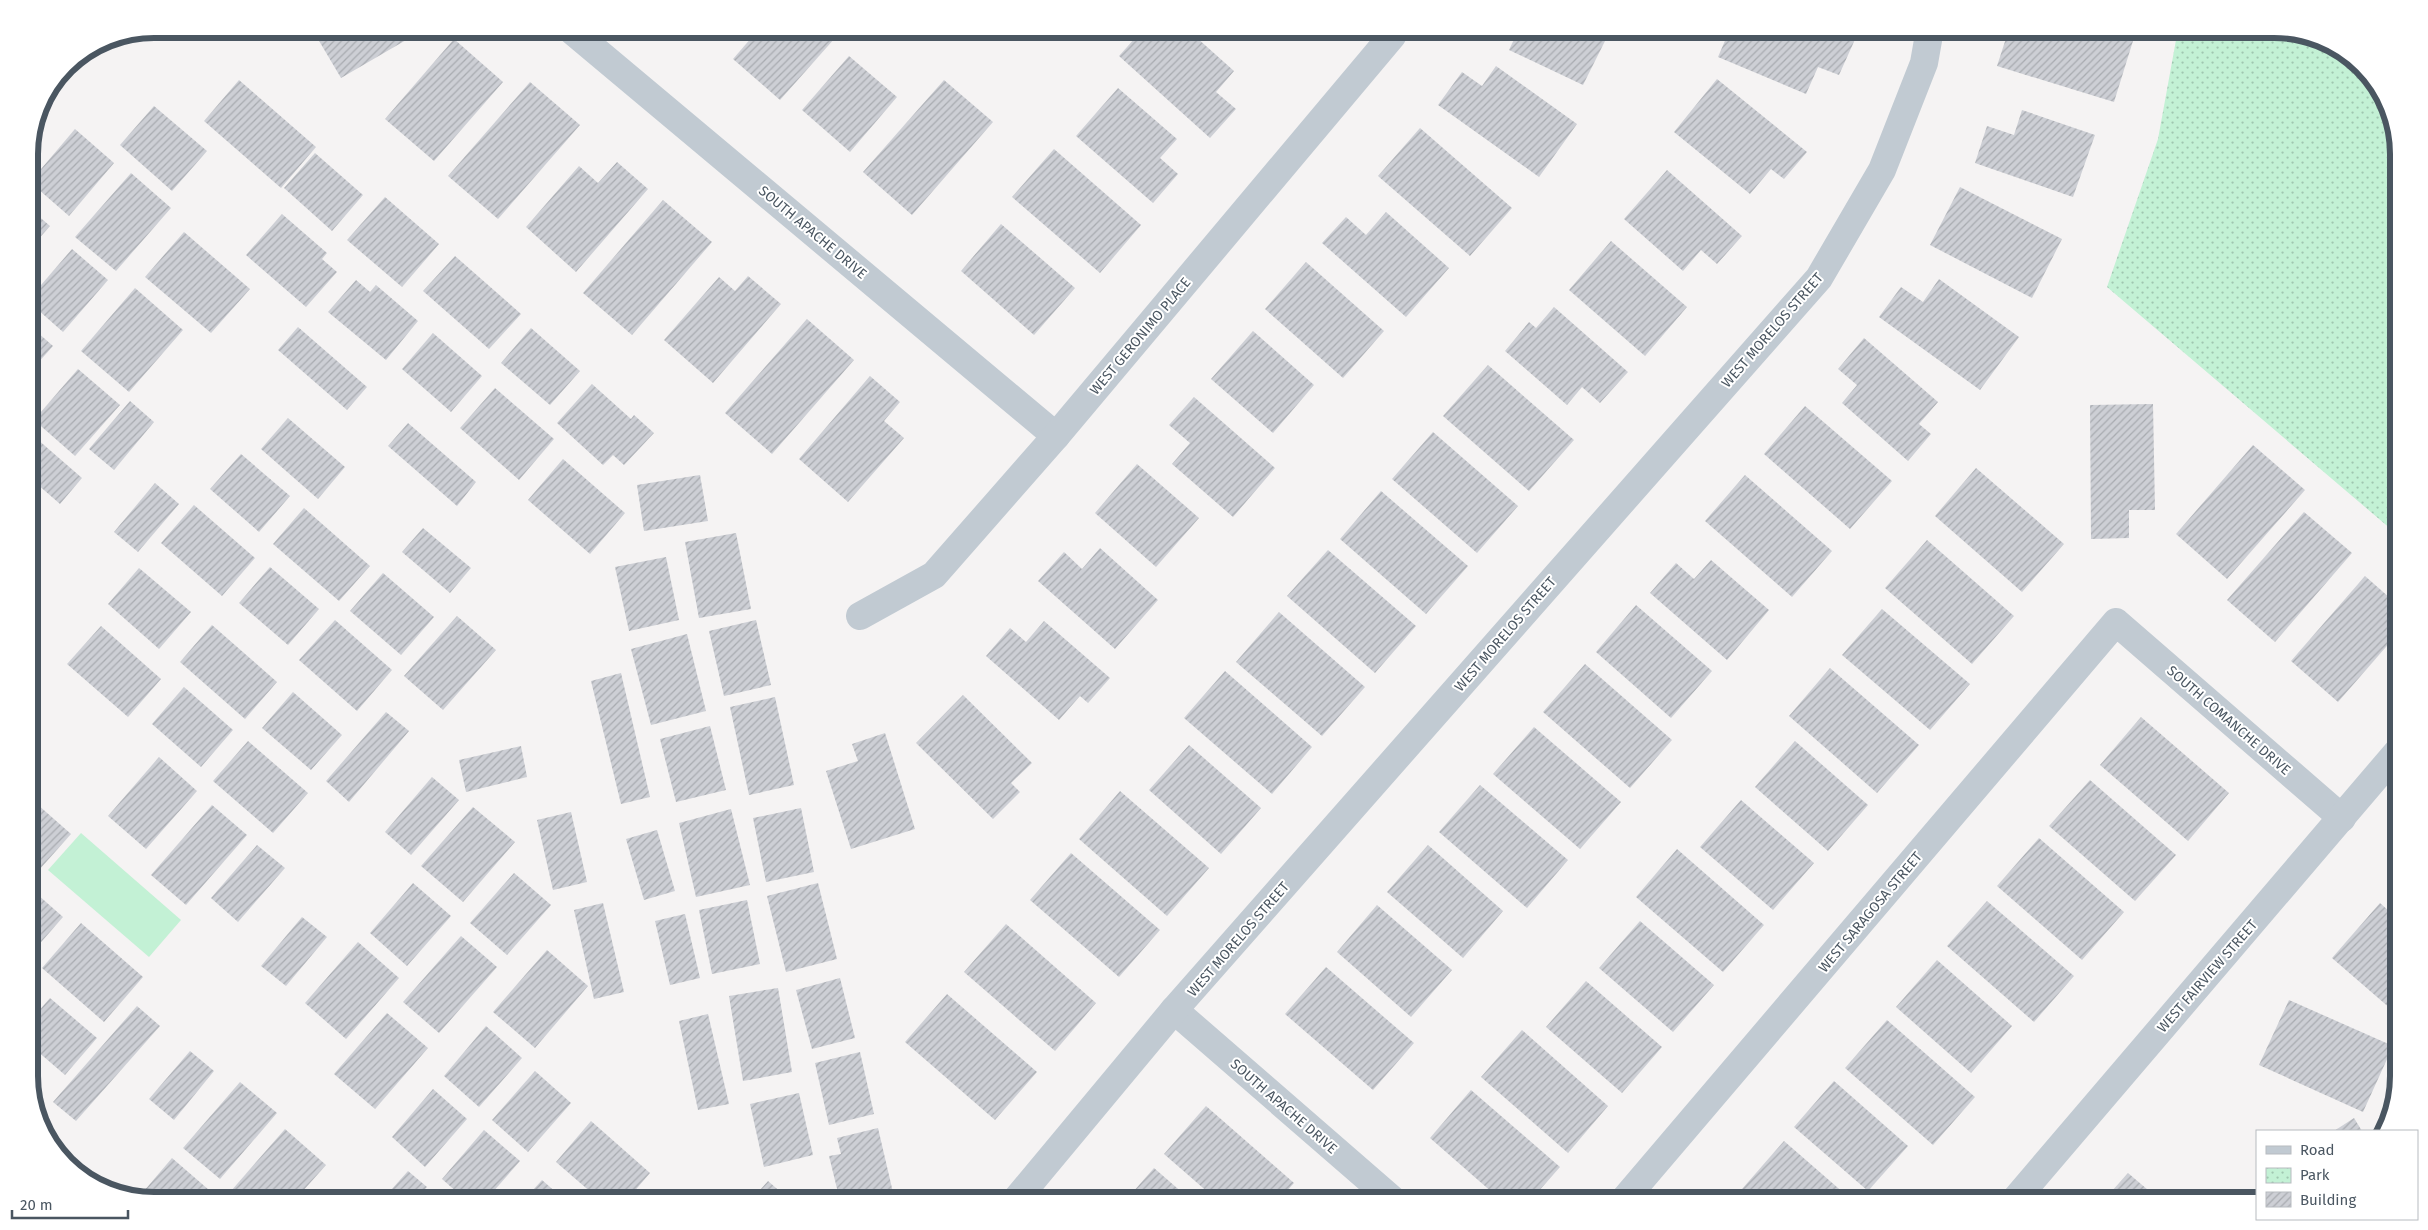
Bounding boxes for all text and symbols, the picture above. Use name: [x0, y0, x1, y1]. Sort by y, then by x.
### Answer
street label: SOUTH APACHE DRIVE: [755, 182, 870, 283]
street label: WEST MORELOS STREET: [1718, 269, 1827, 391]
street label: WEST GERONIMO PLACE: [1086, 274, 1194, 398]
street label: WEST MORELOS STREET: [1451, 573, 1560, 695]
street label: SOUTH COMANCHE DRIVE: [2163, 662, 2294, 779]
street label: WEST SARAGOSA STREET: [1815, 848, 1926, 976]
street label: WEST MORELOS STREET: [1184, 878, 1293, 1000]
street label: WEST FAIRVIEW STREET: [2154, 916, 2261, 1036]
street label: SOUTH APACHE DRIVE: [1227, 1055, 1340, 1157]
legend: [2256, 1130, 2418, 1220]
text: Road: [2300, 1141, 2335, 1159]
text: Park: [2300, 1166, 2330, 1184]
scale bar: [12, 1188, 129, 1220]
text: Building: [2300, 1191, 2356, 1209]
text: 20 m: [20, 1196, 53, 1214]

